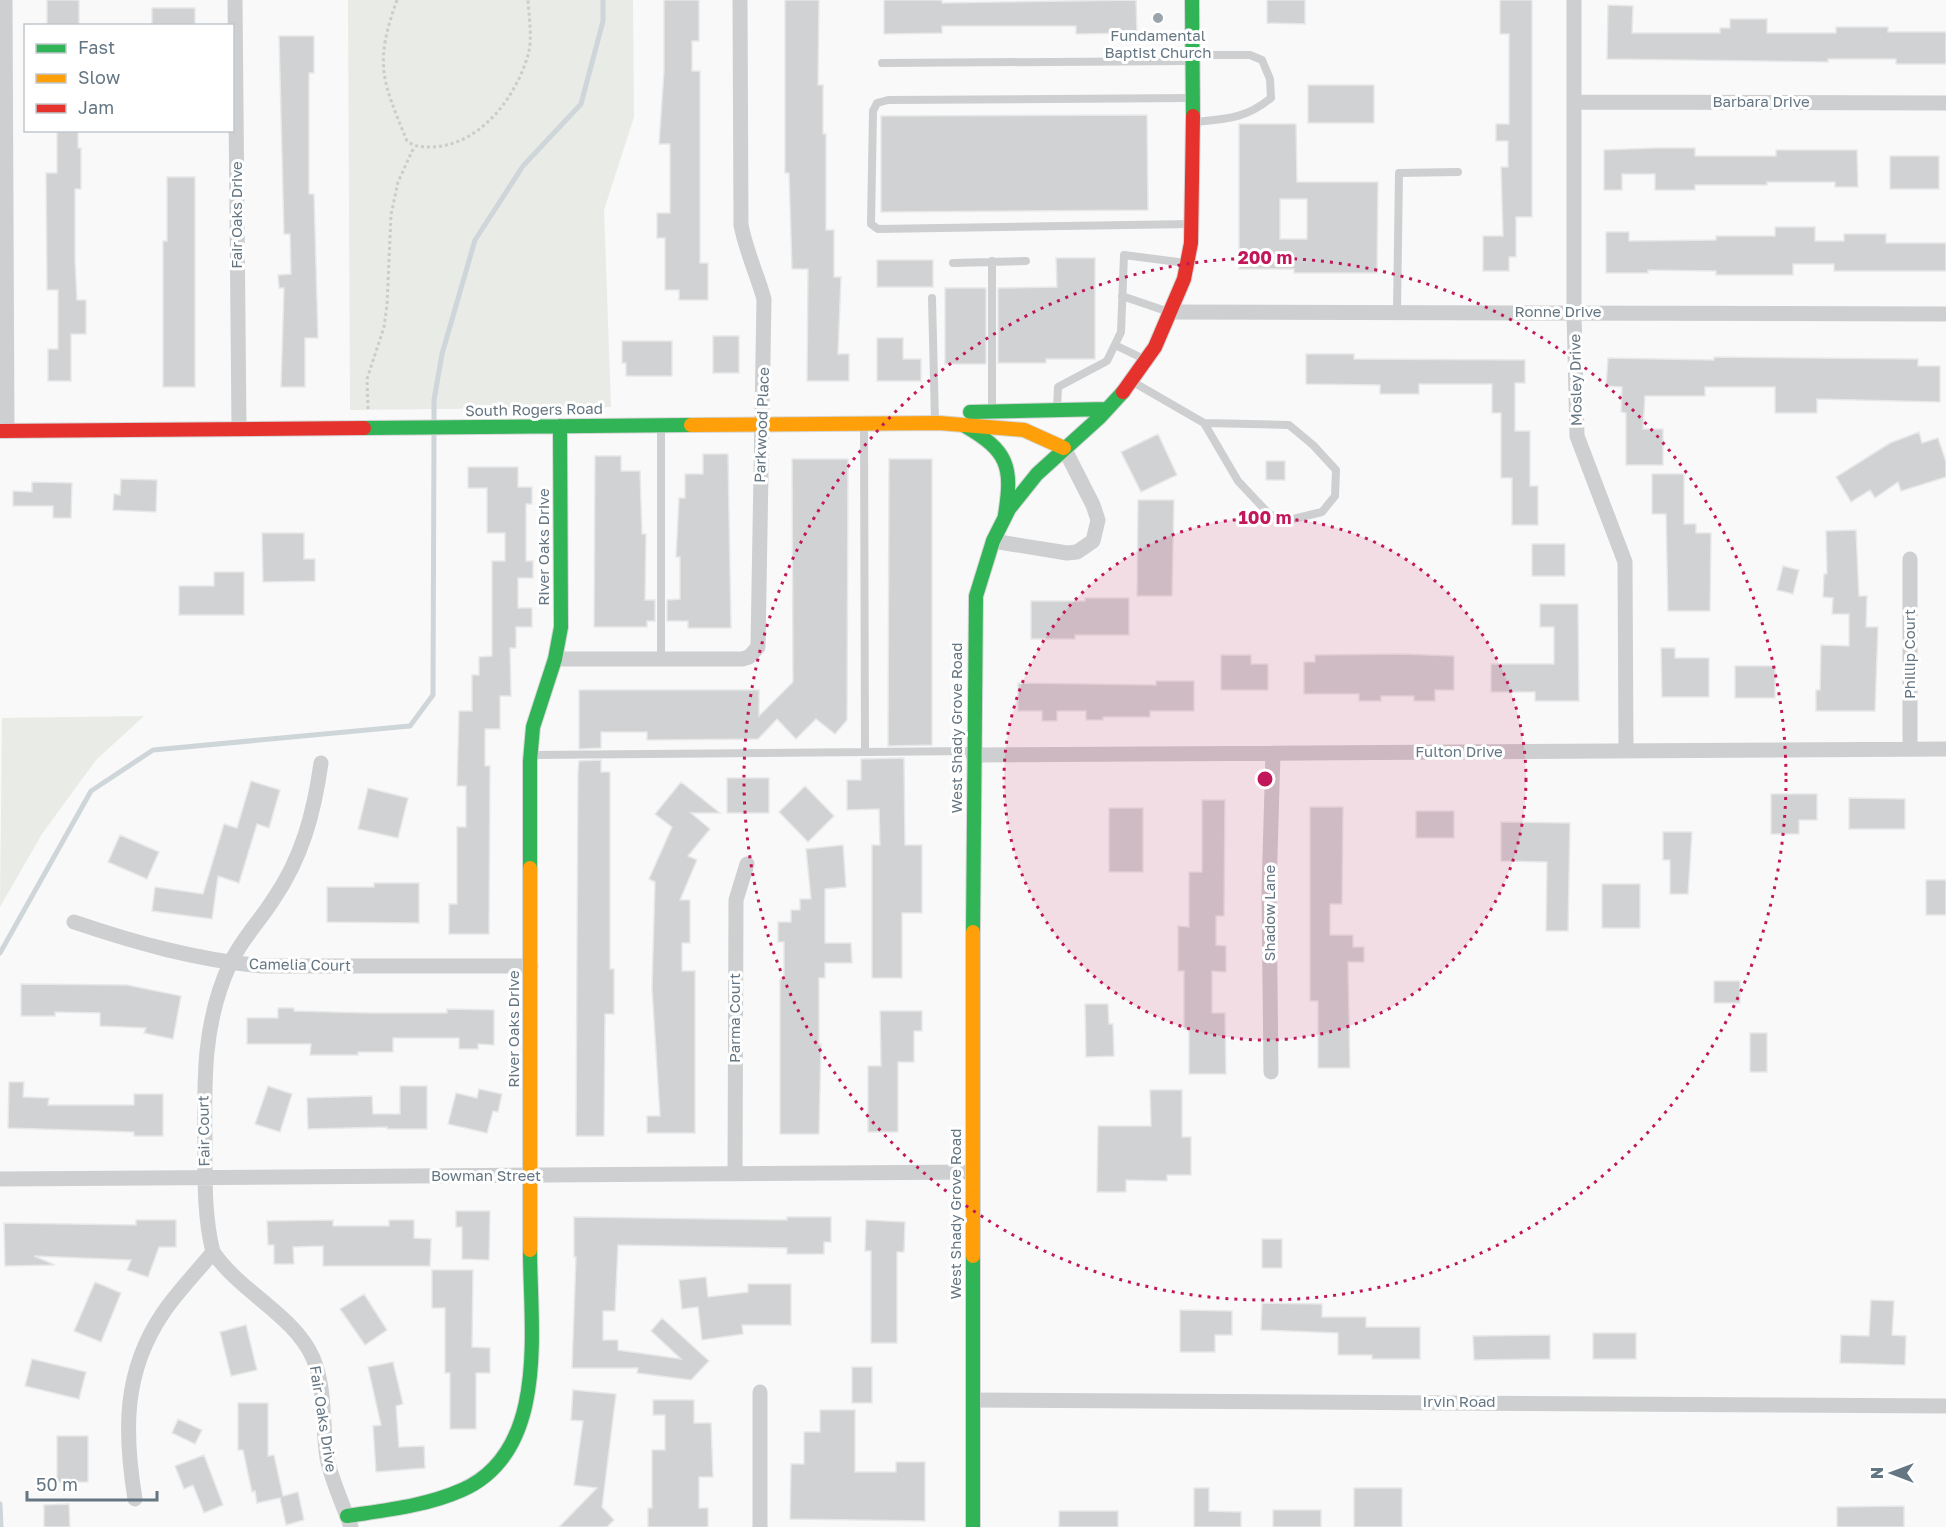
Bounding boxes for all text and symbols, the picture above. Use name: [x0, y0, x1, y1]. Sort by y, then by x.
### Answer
marker: Fundamental Baptist Church: [1151, 11, 1165, 25]
legend: [24, 24, 234, 132]
place label: Fundamental Baptist Church: [1104, 26, 1212, 61]
text: Fast: [78, 36, 115, 58]
text: Slow: [78, 66, 121, 88]
street label: Barbara Drive: [1712, 92, 1810, 110]
text: Jam: [78, 96, 114, 118]
street label: Fair Oaks Drive: [227, 161, 245, 269]
text: 200 m: [1238, 246, 1292, 268]
street label: Ronne Drive: [1514, 302, 1602, 320]
street label: Mosley Drive: [1565, 333, 1585, 426]
street label: Parkwood Place: [750, 367, 772, 483]
street label: South Rogers Road: [465, 399, 603, 419]
street label: River Oaks Drive: [534, 488, 552, 606]
text: 100 m: [1239, 506, 1291, 528]
street label: Phillip Court: [1900, 609, 1918, 699]
street label: West Shady Grove Road: [947, 642, 965, 814]
street label: Fulton Drive: [1415, 742, 1503, 760]
centre of rings: [1255, 769, 1275, 789]
street label: Shadow Lane: [1260, 865, 1278, 961]
street label: Camelia Court: [249, 954, 351, 974]
street label: River Oaks Drive: [504, 970, 522, 1088]
street label: Parma Court: [725, 973, 743, 1063]
street label: Fair Court: [193, 1095, 213, 1167]
street label: West Shady Grove Road: [946, 1128, 964, 1300]
street label: Bowman Street: [431, 1166, 541, 1184]
street label: Fair Oaks Drive: [307, 1364, 341, 1474]
street label: Irvin Road: [1422, 1392, 1496, 1410]
north arrow: [1862, 1443, 1922, 1503]
scale bar: [27, 1464, 158, 1502]
text: N: [1867, 1467, 1887, 1479]
text: 50 m: [36, 1473, 78, 1495]

